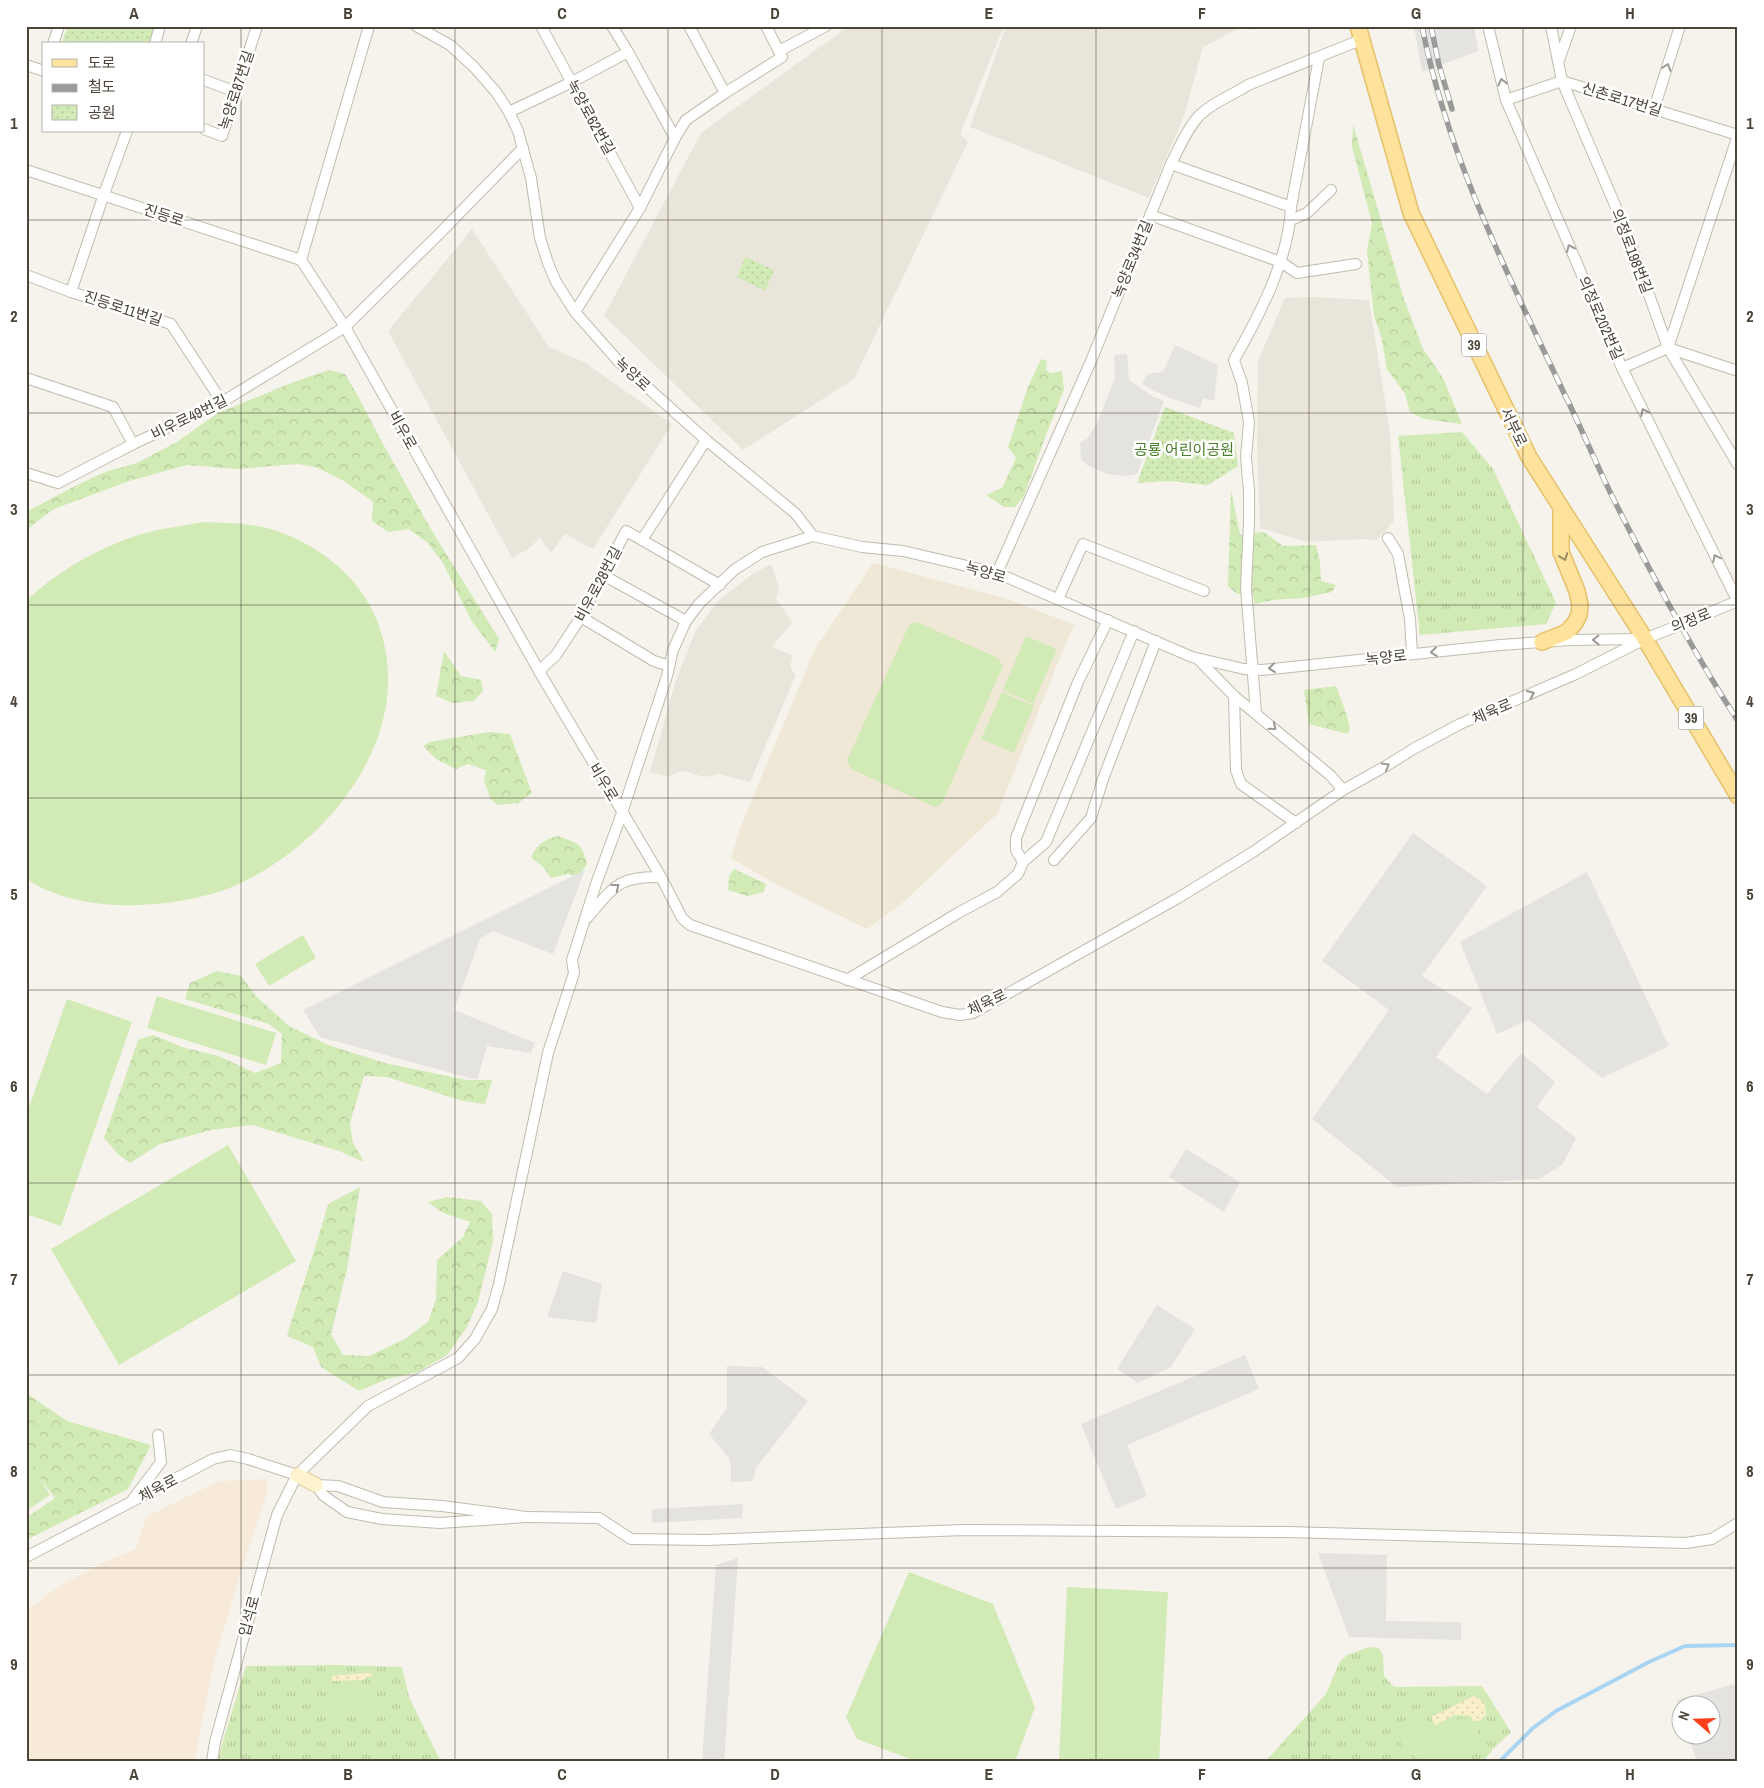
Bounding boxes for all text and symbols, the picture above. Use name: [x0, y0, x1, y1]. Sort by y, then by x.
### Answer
text: A: [129, 2, 139, 24]
text: B: [343, 2, 353, 24]
text: C: [557, 2, 567, 24]
text: D: [770, 2, 780, 24]
text: E: [985, 2, 994, 24]
text: F: [1198, 2, 1206, 24]
text: G: [1411, 2, 1421, 24]
text: H: [1625, 2, 1635, 24]
legend: [42, 42, 205, 132]
street label: 녹양로87번길: [213, 47, 259, 133]
text: 도로: [88, 52, 116, 73]
one-way arrow: [1661, 64, 1671, 72]
text: 철도: [88, 76, 116, 97]
street label: 녹양로62번길: [562, 76, 620, 158]
street label: 신촌로17번길: [1579, 77, 1665, 121]
one-way arrow: [1497, 78, 1507, 86]
text: 공원: [88, 102, 116, 123]
text: 1: [10, 112, 18, 134]
text: 1: [1746, 112, 1754, 134]
street label: 진등로: [141, 199, 187, 231]
street label: 의정로198번길: [1606, 205, 1658, 297]
street label: 녹양로34번길: [1107, 217, 1157, 301]
one-way arrow: [1565, 244, 1576, 253]
street label: 의정로202번길: [1573, 273, 1629, 363]
street label: 진등로11번길: [81, 285, 165, 331]
text: 2: [10, 305, 18, 327]
text: 2: [1746, 305, 1754, 327]
road number: 39: [1462, 334, 1486, 356]
street label: 녹양로: [611, 352, 655, 396]
street label: 비우로49번길: [147, 389, 231, 445]
street label: 서부로: [1495, 404, 1533, 450]
street label: 비우로: [384, 407, 422, 453]
one-way arrow: [1640, 408, 1650, 417]
park label: 공룡 어린이공원: [1134, 439, 1234, 460]
text: 3: [10, 498, 18, 520]
text: 3: [1746, 498, 1754, 520]
street label: 비우로28번길: [569, 543, 627, 625]
one-way arrow: [1558, 552, 1568, 561]
one-way arrow: [1712, 554, 1722, 563]
street label: 녹양로: [963, 556, 1009, 588]
street label: 의정로: [1668, 603, 1714, 637]
one-way arrow: [1592, 635, 1600, 645]
street label: 녹양로: [1364, 644, 1408, 670]
one-way arrow: [1430, 646, 1438, 657]
one-way arrow: [1268, 663, 1276, 674]
one-way arrow: [1526, 689, 1535, 700]
text: 4: [10, 690, 18, 712]
text: 4: [1746, 690, 1754, 712]
street label: 체육로: [1469, 693, 1515, 729]
road number: 39: [1678, 706, 1704, 730]
one-way arrow: [1267, 722, 1276, 731]
street label: 비우로: [584, 759, 624, 805]
one-way arrow: [1380, 763, 1389, 773]
text: 5: [10, 883, 18, 905]
text: 5: [1746, 883, 1754, 905]
one-way arrow: [610, 885, 619, 893]
street label: 체육로: [964, 983, 1010, 1021]
text: 6: [10, 1075, 18, 1097]
text: 6: [1746, 1075, 1754, 1097]
text: 7: [10, 1268, 18, 1290]
text: 7: [1746, 1268, 1754, 1290]
text: 8: [10, 1460, 18, 1482]
text: 8: [1746, 1460, 1754, 1482]
street label: 체육로: [135, 1469, 181, 1507]
street label: 입석로: [233, 1593, 265, 1639]
text: 9: [10, 1653, 18, 1675]
text: 9: [1746, 1653, 1754, 1675]
north arrow: [1672, 1696, 1722, 1746]
text: N: [1674, 1709, 1694, 1723]
text: A: [129, 1763, 139, 1785]
text: B: [343, 1763, 353, 1785]
text: C: [557, 1763, 567, 1785]
text: D: [770, 1763, 780, 1785]
text: E: [985, 1763, 994, 1785]
text: F: [1198, 1763, 1206, 1785]
text: G: [1411, 1763, 1421, 1785]
text: H: [1625, 1763, 1635, 1785]

